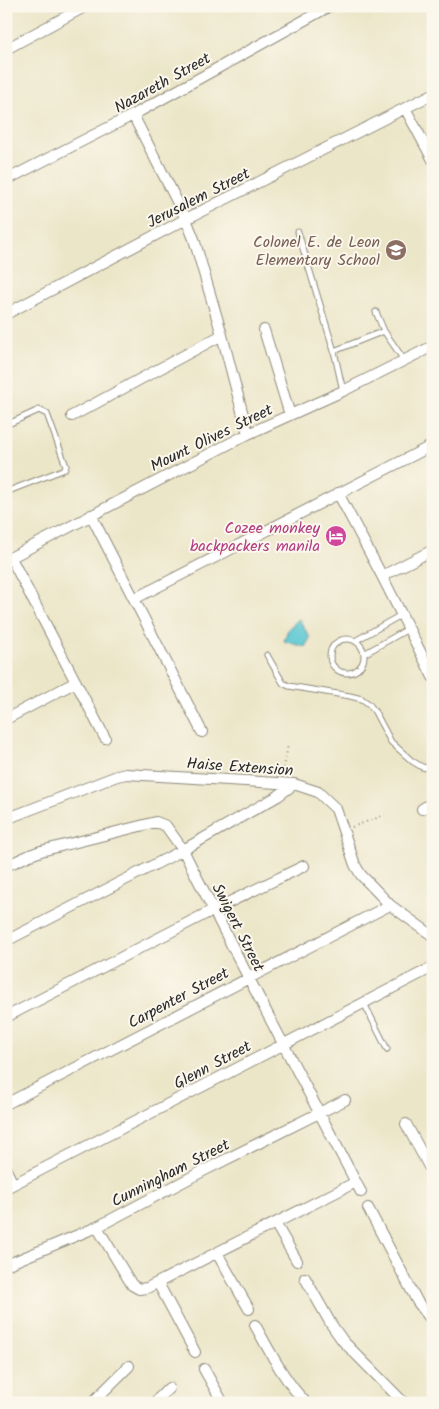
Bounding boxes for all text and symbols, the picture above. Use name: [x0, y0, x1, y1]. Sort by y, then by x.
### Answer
street label: Nazareth Street: [110, 46, 216, 120]
street label: Jerusalem Street: [143, 161, 255, 235]
place label: Colonel E. de Leon Elementary School: [253, 230, 380, 273]
school or university icon: Colonel E. de Leon Elementary School: [384, 238, 408, 262]
street label: Mount Olives Street: [146, 397, 278, 479]
place label: Cozee monkey backpackers manila: [190, 516, 320, 559]
hotel icon: Cozee monkey backpackers manila: [324, 524, 348, 548]
street label: Haise Extension: [186, 751, 294, 784]
street label: Swigert Street: [205, 879, 271, 977]
street label: Carpenter Street: [124, 961, 234, 1036]
street label: Glenn Street: [169, 1034, 257, 1096]
street label: Cunningham Street: [107, 1132, 235, 1214]

